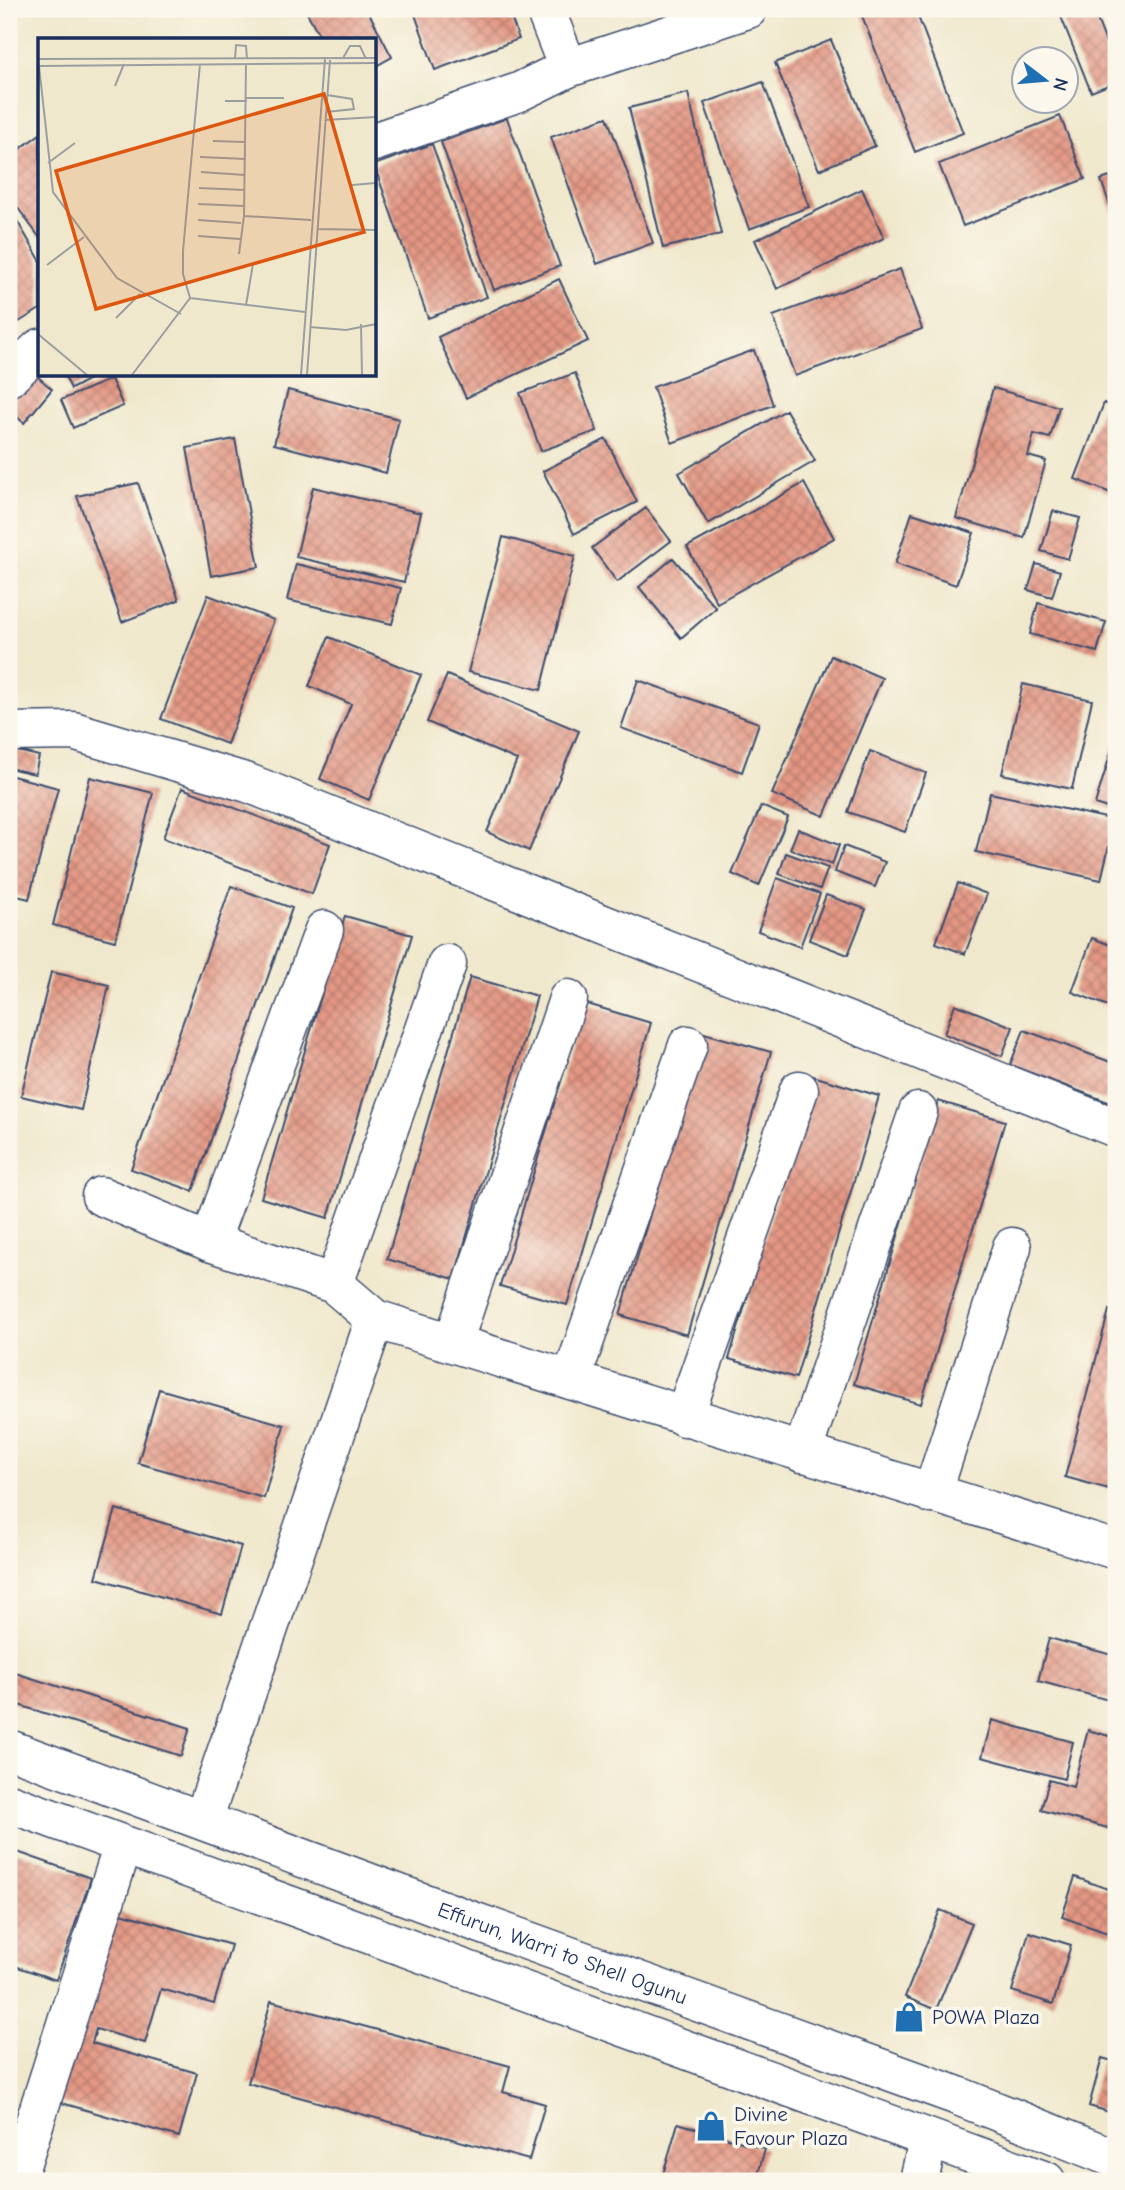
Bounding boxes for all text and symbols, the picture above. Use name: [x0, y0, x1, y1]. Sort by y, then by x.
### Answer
inset map: [38, 38, 376, 376]
north arrow: [1010, 46, 1080, 116]
text: N: [1048, 75, 1073, 93]
street label: Effurun, Warri to Shell Ogunu: [435, 1897, 690, 2009]
shop icon: POWA Plaza: [892, 2000, 926, 2034]
place label: POWA Plaza: [932, 2005, 1040, 2029]
place label: Divine Favour Plaza: [734, 2102, 848, 2150]
shop icon: Divine Favour Plaza: [694, 2109, 728, 2143]

